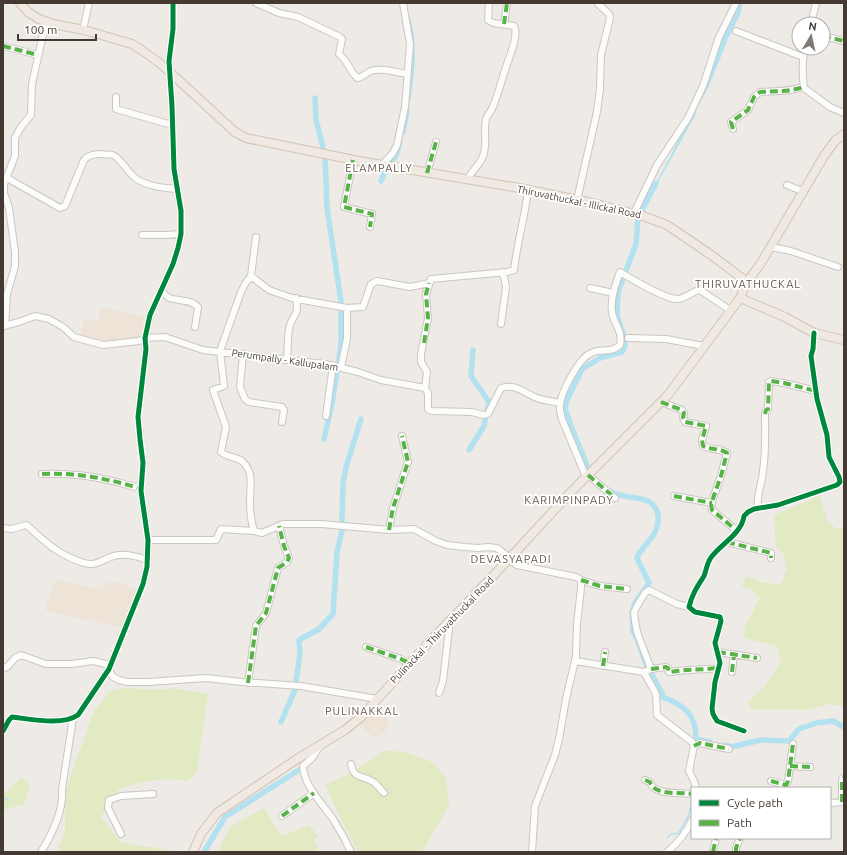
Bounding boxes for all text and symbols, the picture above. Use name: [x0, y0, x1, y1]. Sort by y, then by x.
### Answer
scale bar: [18, 16, 96, 42]
north arrow: [791, 16, 831, 56]
text: N: [808, 20, 818, 33]
text: 100 m: [24, 23, 57, 36]
district label: ELAMPALLY: [345, 162, 413, 174]
street label: Thiruvathuckal - Illickal Road: [516, 183, 642, 221]
district label: THIRUVATHUCKAL: [695, 278, 801, 290]
street label: Perumpally - Kallupalam: [231, 347, 339, 373]
district label: KARIMPINPADY: [524, 494, 614, 506]
district label: DEVASYAPADI: [470, 553, 552, 565]
street label: Pulinackal - Thiruvathuckal Road: [388, 574, 496, 686]
district label: PULINAKKAL: [325, 705, 399, 717]
legend: [691, 787, 831, 839]
text: Cycle path: [727, 796, 783, 809]
text: Path: [727, 816, 752, 829]

